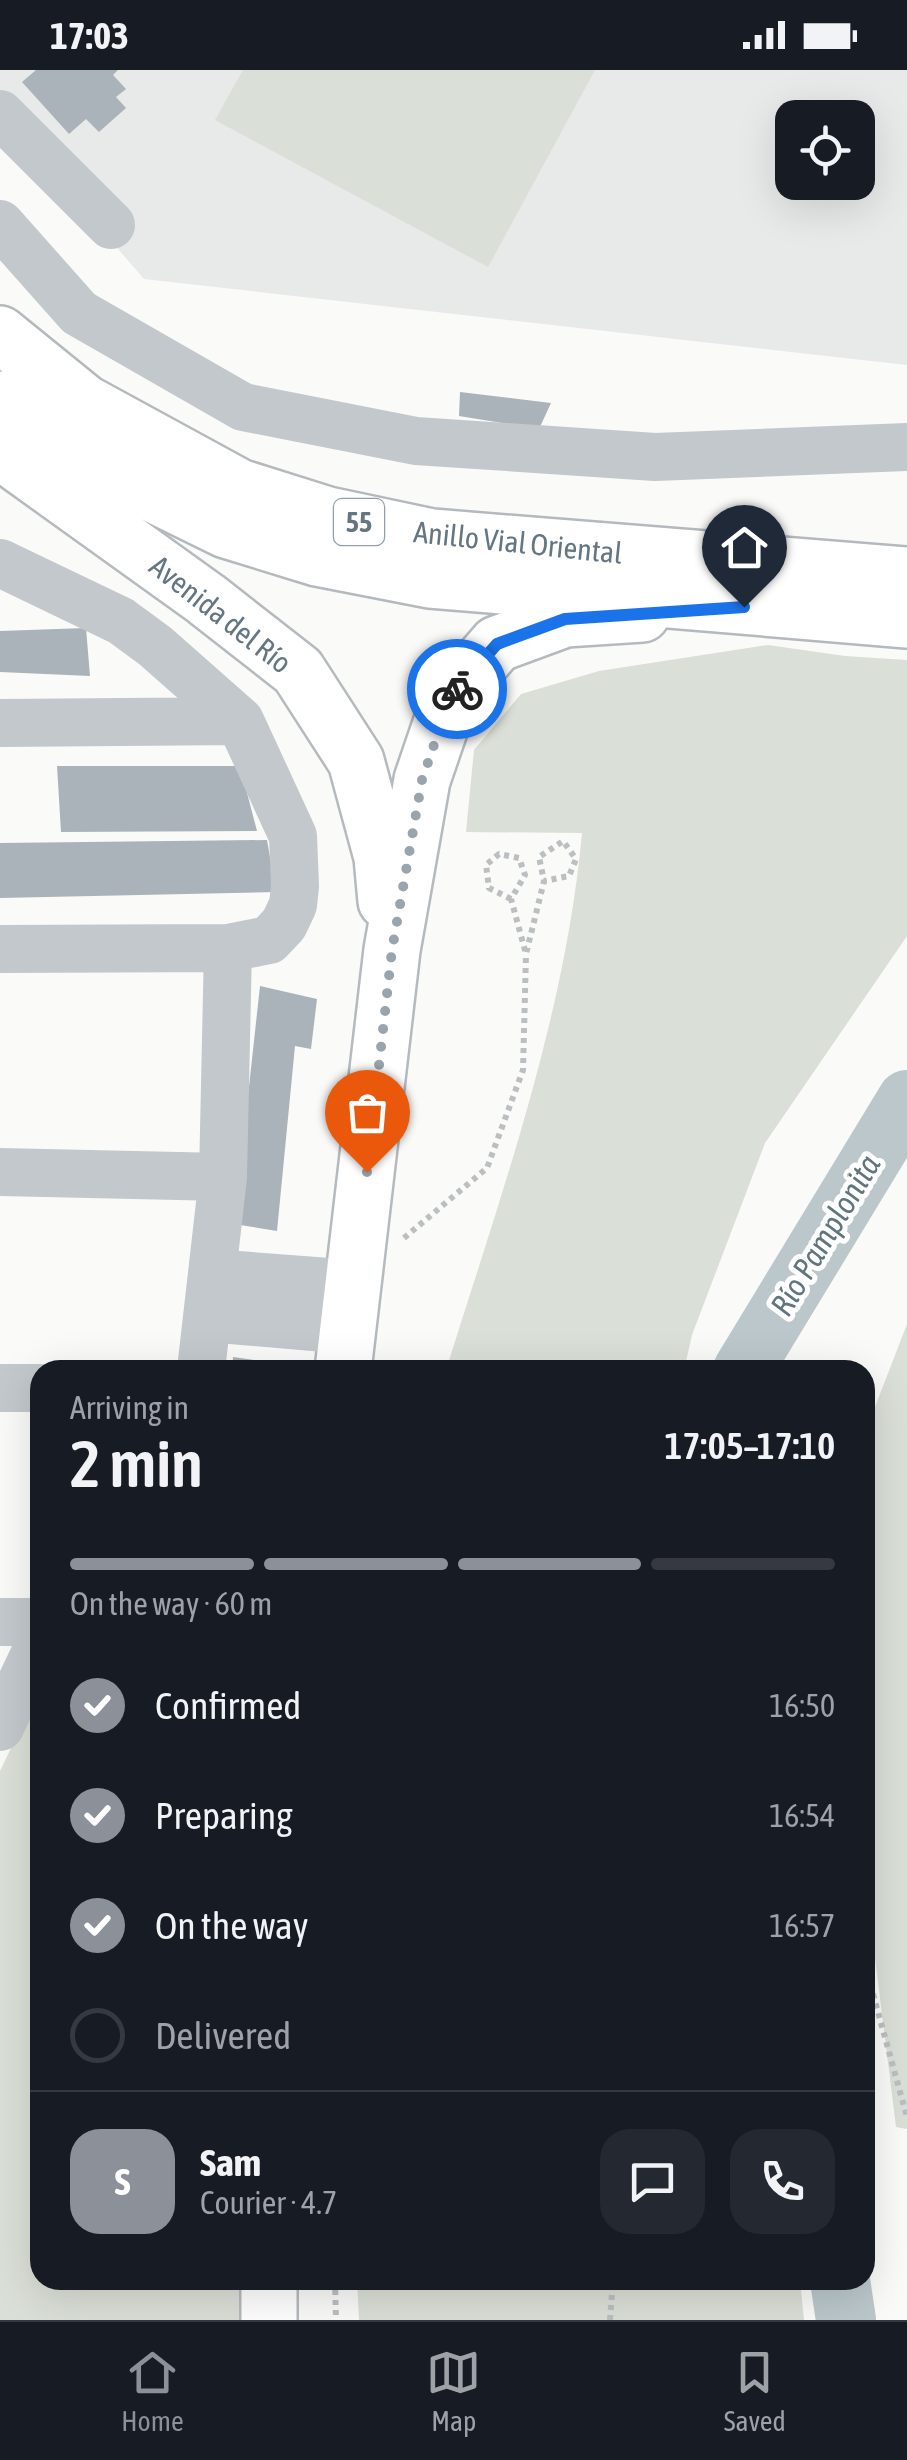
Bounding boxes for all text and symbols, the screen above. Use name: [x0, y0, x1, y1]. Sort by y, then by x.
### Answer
text: 17:03: [50, 14, 129, 57]
map controls: [775, 100, 875, 200]
button: locate: [775, 100, 875, 200]
road number: 55: [334, 499, 384, 545]
pin: [702, 505, 787, 608]
street label: Anillo Vial Oriental: [412, 514, 624, 570]
icon: home: [717, 520, 772, 575]
street label: Avenida del Río: [144, 548, 298, 680]
courier: [407, 639, 507, 739]
icon: bike: [430, 662, 485, 717]
pin: [325, 1070, 410, 1173]
icon: bag: [340, 1085, 395, 1140]
water label: Río Pamplonita: [763, 1148, 888, 1322]
text: Arriving in: [70, 1389, 189, 1426]
text: 17:05–17:10: [665, 1424, 835, 1467]
text: 2 min: [70, 1426, 203, 1501]
text: On the way · 60 m: [70, 1585, 272, 1622]
icon: check: [70, 1678, 125, 1733]
text: Confirmed: [155, 1684, 301, 1727]
text: 16:50: [769, 1687, 835, 1724]
icon: check: [70, 1788, 125, 1843]
text: Preparing: [155, 1794, 293, 1837]
text: 16:54: [769, 1797, 835, 1834]
icon: check: [70, 1898, 125, 1953]
text: On the way: [155, 1904, 308, 1947]
text: 16:57: [769, 1907, 835, 1944]
text: Delivered: [155, 2014, 291, 2057]
button: chat: [600, 2129, 705, 2234]
button: phone: [730, 2129, 835, 2234]
text: Sam: [200, 2141, 261, 2184]
text: S: [115, 2160, 130, 2203]
text: Courier · 4.7: [200, 2184, 337, 2221]
tab: Home: [121, 2345, 184, 2437]
tab: Map: [426, 2345, 481, 2437]
tab: Saved: [724, 2345, 786, 2437]

